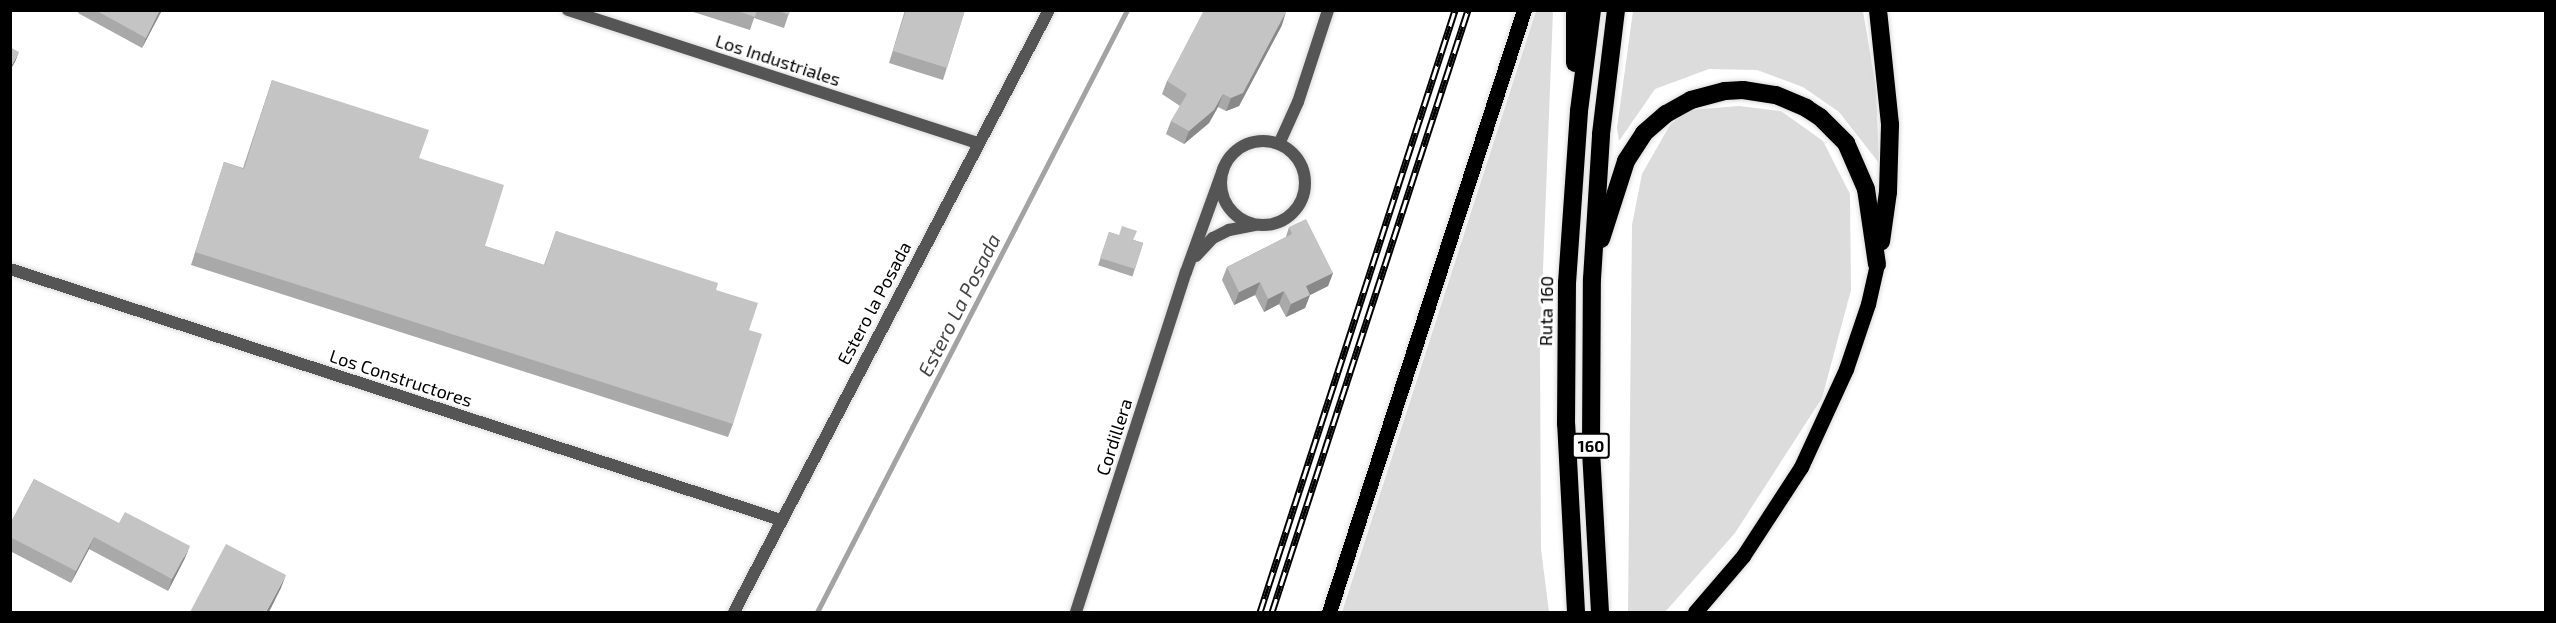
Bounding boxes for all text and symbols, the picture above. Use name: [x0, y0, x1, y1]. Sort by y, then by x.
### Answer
street label: Los Industriales: [713, 30, 843, 90]
water label: Estero La Posada: [913, 230, 1005, 380]
street label: Estero la Posada: [833, 238, 915, 368]
street label: Ruta 160: [1535, 276, 1557, 346]
street label: Los Constructores: [327, 345, 475, 411]
street label: Cordillera: [1091, 396, 1137, 478]
road number: 160: [1572, 433, 1610, 459]

